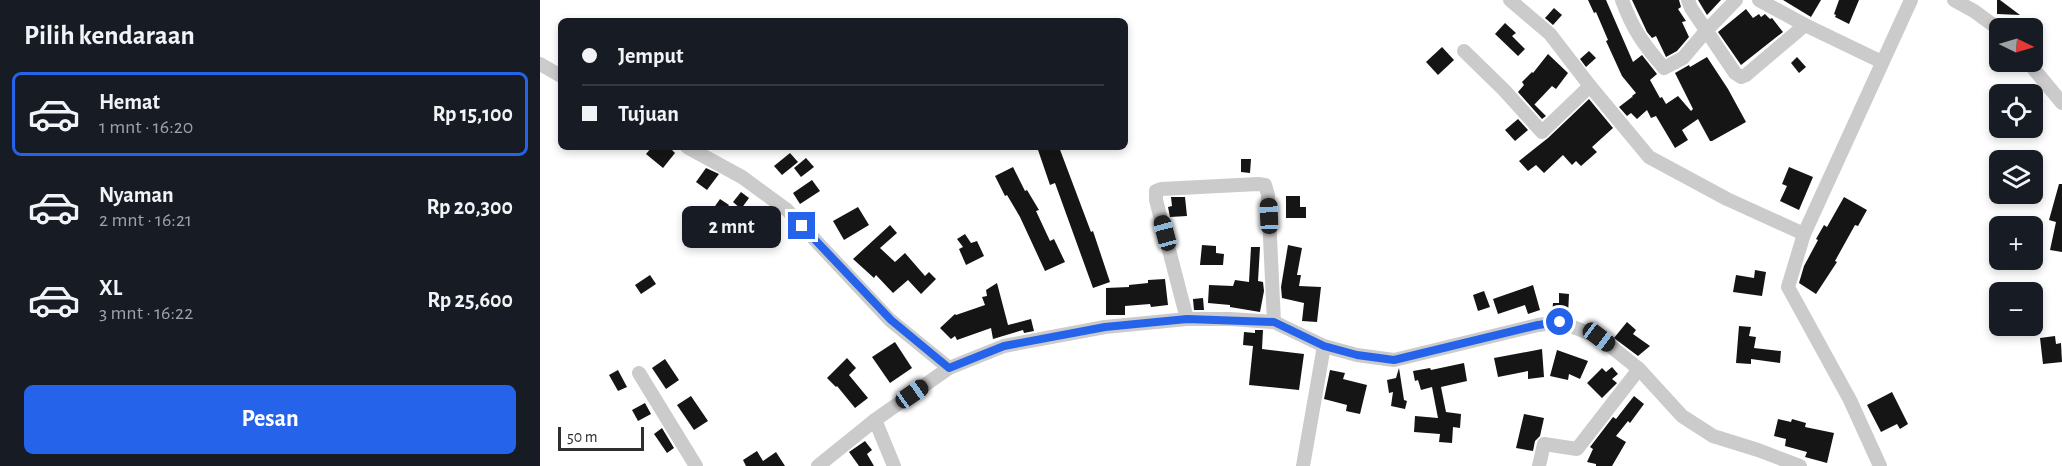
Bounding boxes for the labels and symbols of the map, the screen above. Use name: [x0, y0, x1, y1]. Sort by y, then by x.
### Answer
north arrow: [1989, 18, 2043, 72]
car: [1259, 198, 1279, 234]
callout: 2 mnt: [682, 205, 781, 247]
route end: [788, 212, 815, 239]
car: [1152, 213, 1178, 253]
route start: [1546, 308, 1573, 335]
car: [1579, 319, 1619, 355]
car: [892, 376, 932, 412]
scale bar: [558, 424, 644, 452]

